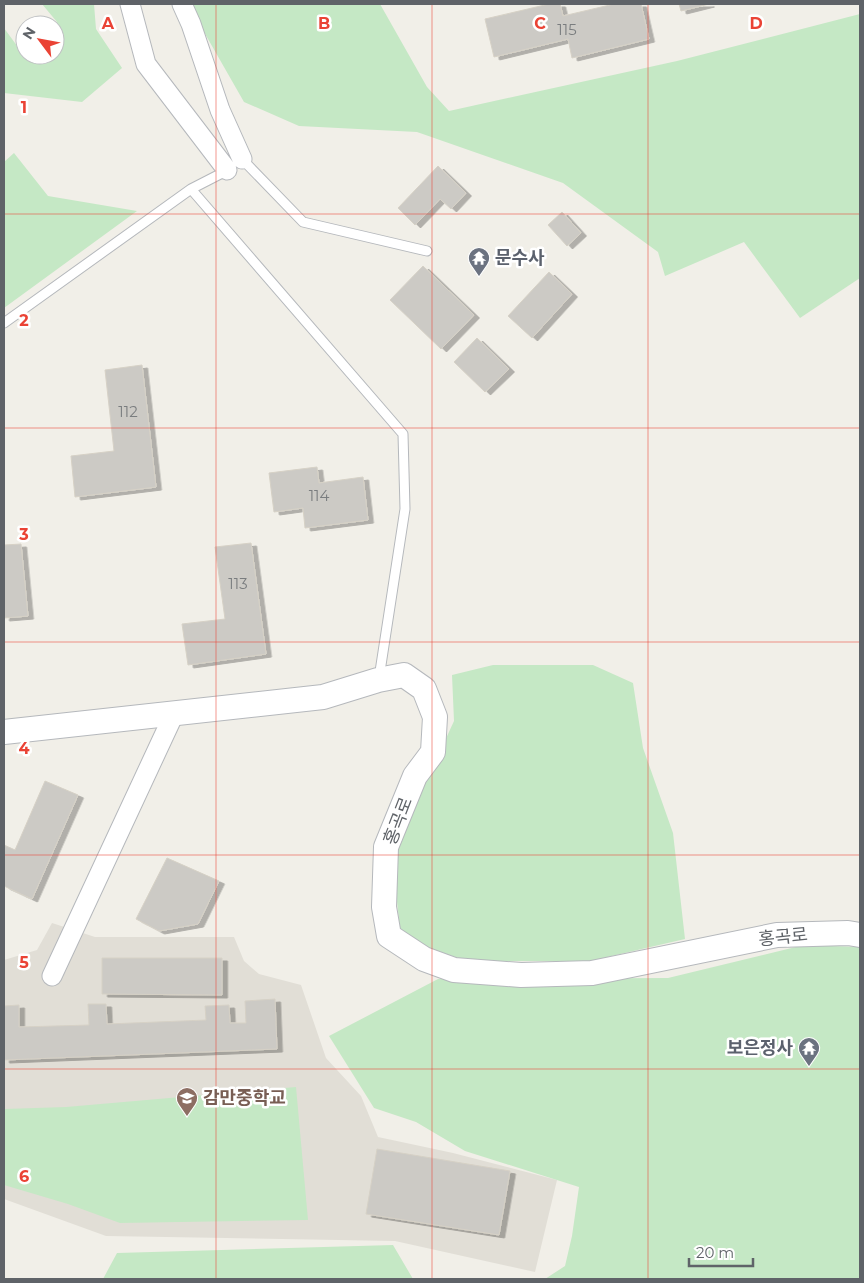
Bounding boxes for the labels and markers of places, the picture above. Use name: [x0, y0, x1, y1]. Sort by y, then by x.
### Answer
temple icon: 문수사: [467, 246, 491, 277]
place label: 문수사: [495, 247, 545, 269]
temple icon: 보은정사: [797, 1036, 821, 1067]
place label: 보은정사: [727, 1037, 793, 1059]
school or university icon: 감만중학교: [175, 1086, 199, 1117]
place label: 감만중학교: [203, 1087, 286, 1109]

